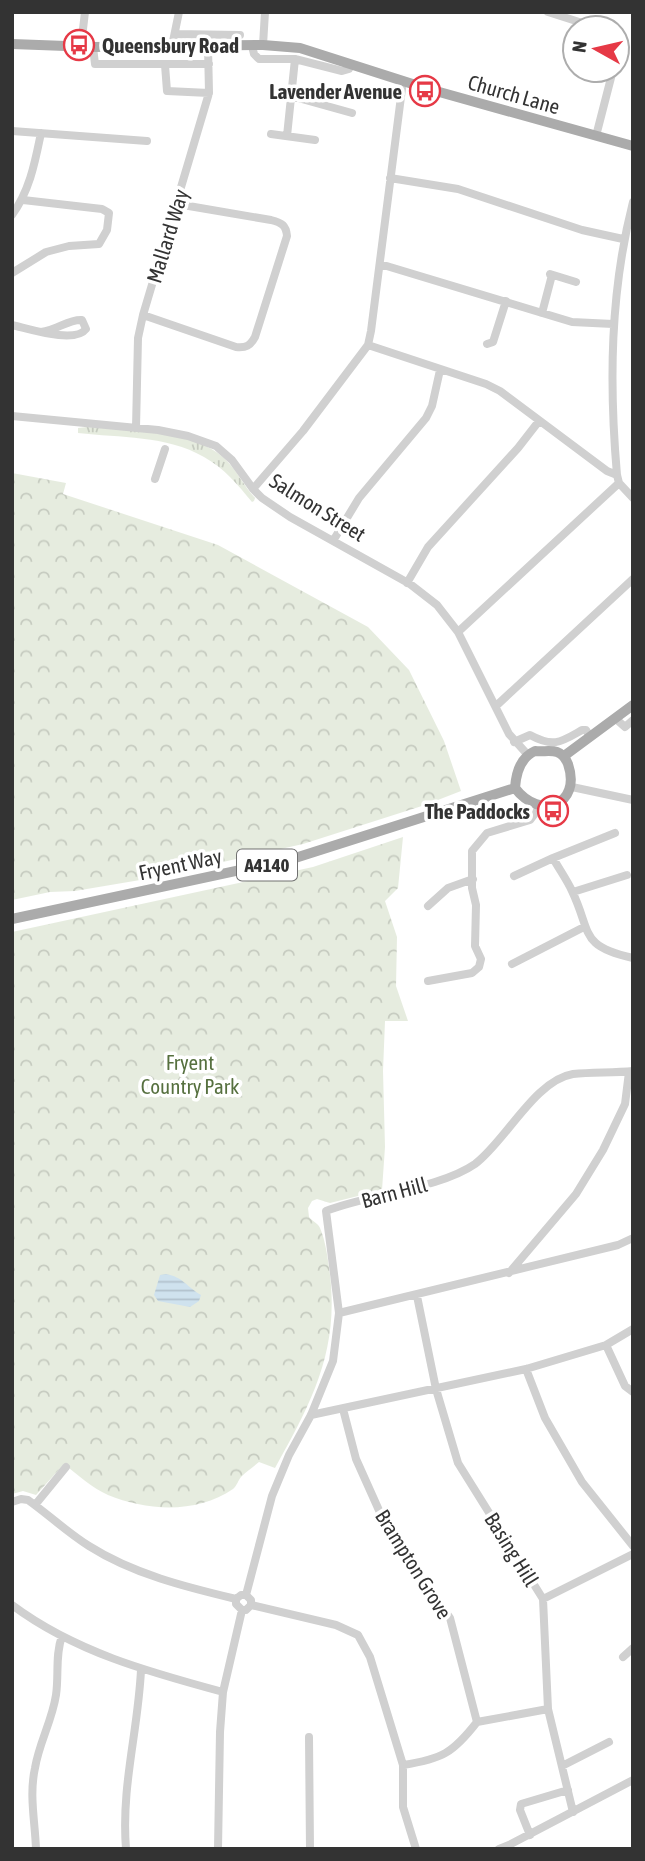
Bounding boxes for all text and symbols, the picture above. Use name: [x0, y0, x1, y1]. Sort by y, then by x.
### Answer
north arrow: [561, 14, 631, 84]
bus stop icon: Queensbury Road: [62, 28, 96, 62]
place label: Queensbury Road: [102, 33, 239, 57]
text: N: [567, 40, 591, 54]
street label: Church Lane: [465, 69, 563, 119]
bus stop icon: Lavender Avenue: [408, 74, 442, 108]
place label: Lavender Avenue: [269, 79, 402, 103]
street label: Mallard Way: [141, 186, 193, 286]
street label: Salmon Street: [266, 468, 370, 546]
bus stop icon: The Paddocks: [536, 794, 570, 828]
place label: The Paddocks: [425, 799, 531, 823]
street label: Fryent Way: [136, 843, 224, 885]
road number: A4140: [237, 850, 297, 880]
park label: Fryent Country Park: [141, 1050, 239, 1098]
street label: Barn Hill: [358, 1172, 430, 1212]
street label: Brampton Grove: [371, 1505, 457, 1623]
street label: Basing Hill: [480, 1508, 544, 1591]

